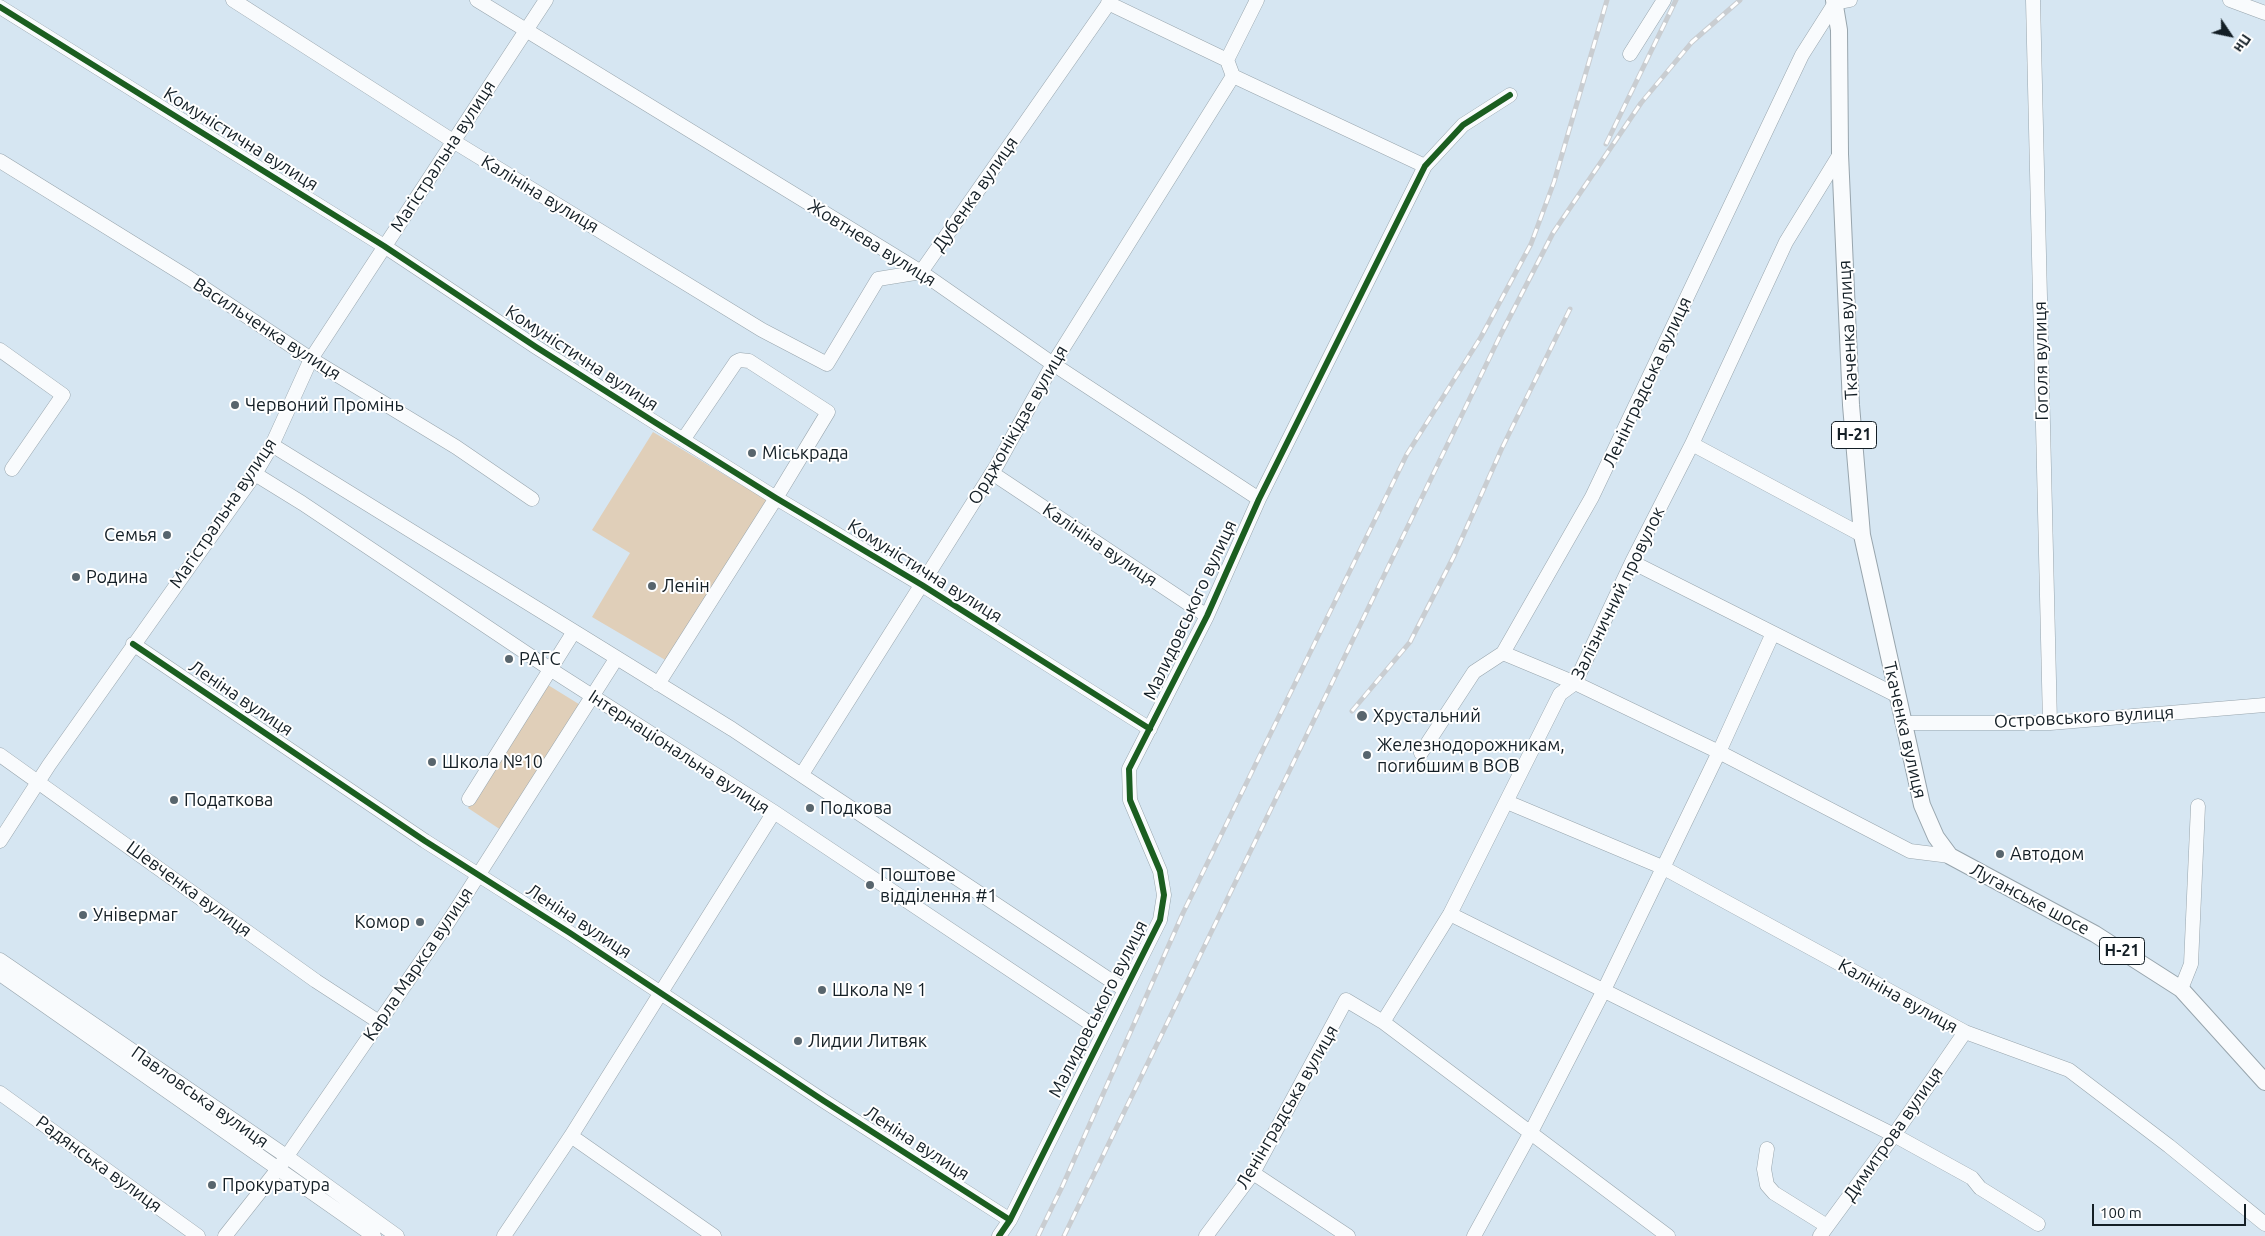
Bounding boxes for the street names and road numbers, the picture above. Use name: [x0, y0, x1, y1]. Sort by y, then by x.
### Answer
street label: Магістральна вулиця: [386, 76, 500, 236]
street label: Комуністична вулиця: [160, 83, 322, 195]
street label: Дубенка вулиця: [927, 133, 1023, 255]
street label: Калініна вулиця: [477, 150, 603, 238]
street label: Жовтнева вулиця: [804, 195, 940, 291]
street label: Ткаченка вулиця: [1834, 260, 1862, 400]
street label: Васильченка вулиця: [189, 273, 345, 385]
street label: Ленінградська вулиця: [1598, 293, 1696, 471]
street label: Комуністична вулиця: [501, 300, 663, 416]
street label: Гоголя вулиця: [2029, 301, 2053, 421]
street label: Орджонікідзе вулиця: [964, 342, 1072, 508]
road number: Н-21: [1832, 422, 1876, 448]
street label: Магістральна вулиця: [165, 434, 281, 592]
street label: Калініна вулиця: [1039, 499, 1161, 591]
street label: Залізничний провулок: [1567, 503, 1669, 683]
street label: Комуністична вулиця: [844, 515, 1006, 627]
street label: Малидовського вулиця: [1139, 517, 1241, 703]
street label: Леніна вулиця: [185, 655, 297, 741]
street label: Ткаченка вулиця: [1879, 660, 1931, 800]
street label: Інтернаціональна вулиця: [584, 685, 774, 819]
street label: Островського вулиця: [1993, 701, 2175, 733]
street label: Шевченка вулиця: [122, 836, 256, 942]
street label: Луганське шосе: [1967, 858, 2093, 940]
street label: Леніна вулиця: [522, 879, 636, 963]
street label: Карла Маркса вулиця: [359, 883, 477, 1045]
street label: Малидовського вулиця: [1044, 917, 1152, 1101]
road number: Н-21: [2100, 938, 2144, 964]
street label: Калініна вулиця: [1834, 954, 1962, 1038]
street label: Ленінградська вулиця: [1231, 1021, 1343, 1193]
street label: Павловська вулиця: [127, 1042, 273, 1152]
street label: Димитрова вулиця: [1839, 1063, 1947, 1205]
street label: Леніна вулиця: [860, 1101, 974, 1185]
street label: Радянська вулиця: [32, 1111, 166, 1217]

